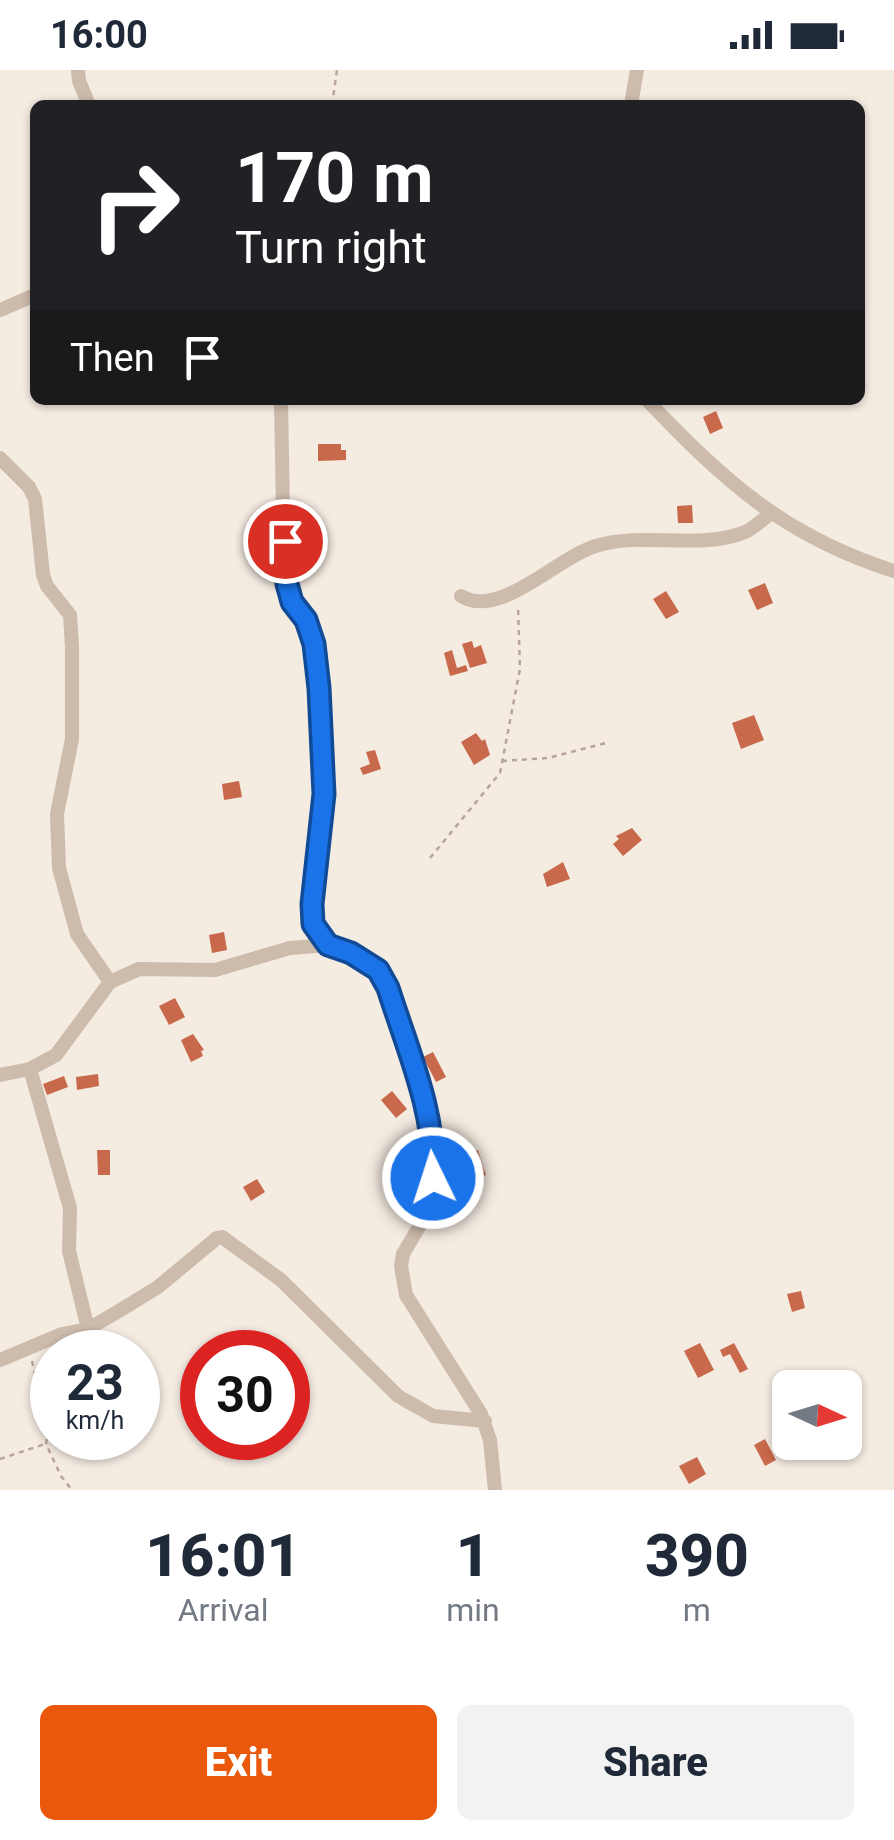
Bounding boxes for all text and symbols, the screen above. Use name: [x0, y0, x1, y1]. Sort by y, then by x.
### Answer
text: 16:00: [50, 13, 148, 57]
text: 170 m: [235, 137, 434, 219]
icon: right: [70, 140, 200, 270]
text: Turn right: [235, 221, 427, 274]
icon: arrive: [175, 330, 230, 385]
text: Then: [70, 336, 155, 380]
pin: [243, 499, 328, 584]
icon: arrive: [258, 514, 313, 569]
position arrow: [381, 1126, 485, 1230]
speed limit sign: 30: [180, 1330, 310, 1460]
text: 23: [66, 1354, 124, 1412]
north arrow: [772, 1370, 862, 1460]
map controls: [772, 1370, 862, 1460]
text: km/h: [66, 1406, 124, 1435]
text: 16:01: [145, 1520, 301, 1591]
text: 1: [456, 1520, 490, 1591]
text: 390: [645, 1520, 749, 1591]
text: Arrival: [178, 1591, 269, 1629]
text: min: [446, 1591, 500, 1629]
text: m: [683, 1591, 711, 1629]
button: Exit: [40, 1705, 437, 1820]
button: Share: [457, 1705, 854, 1820]

